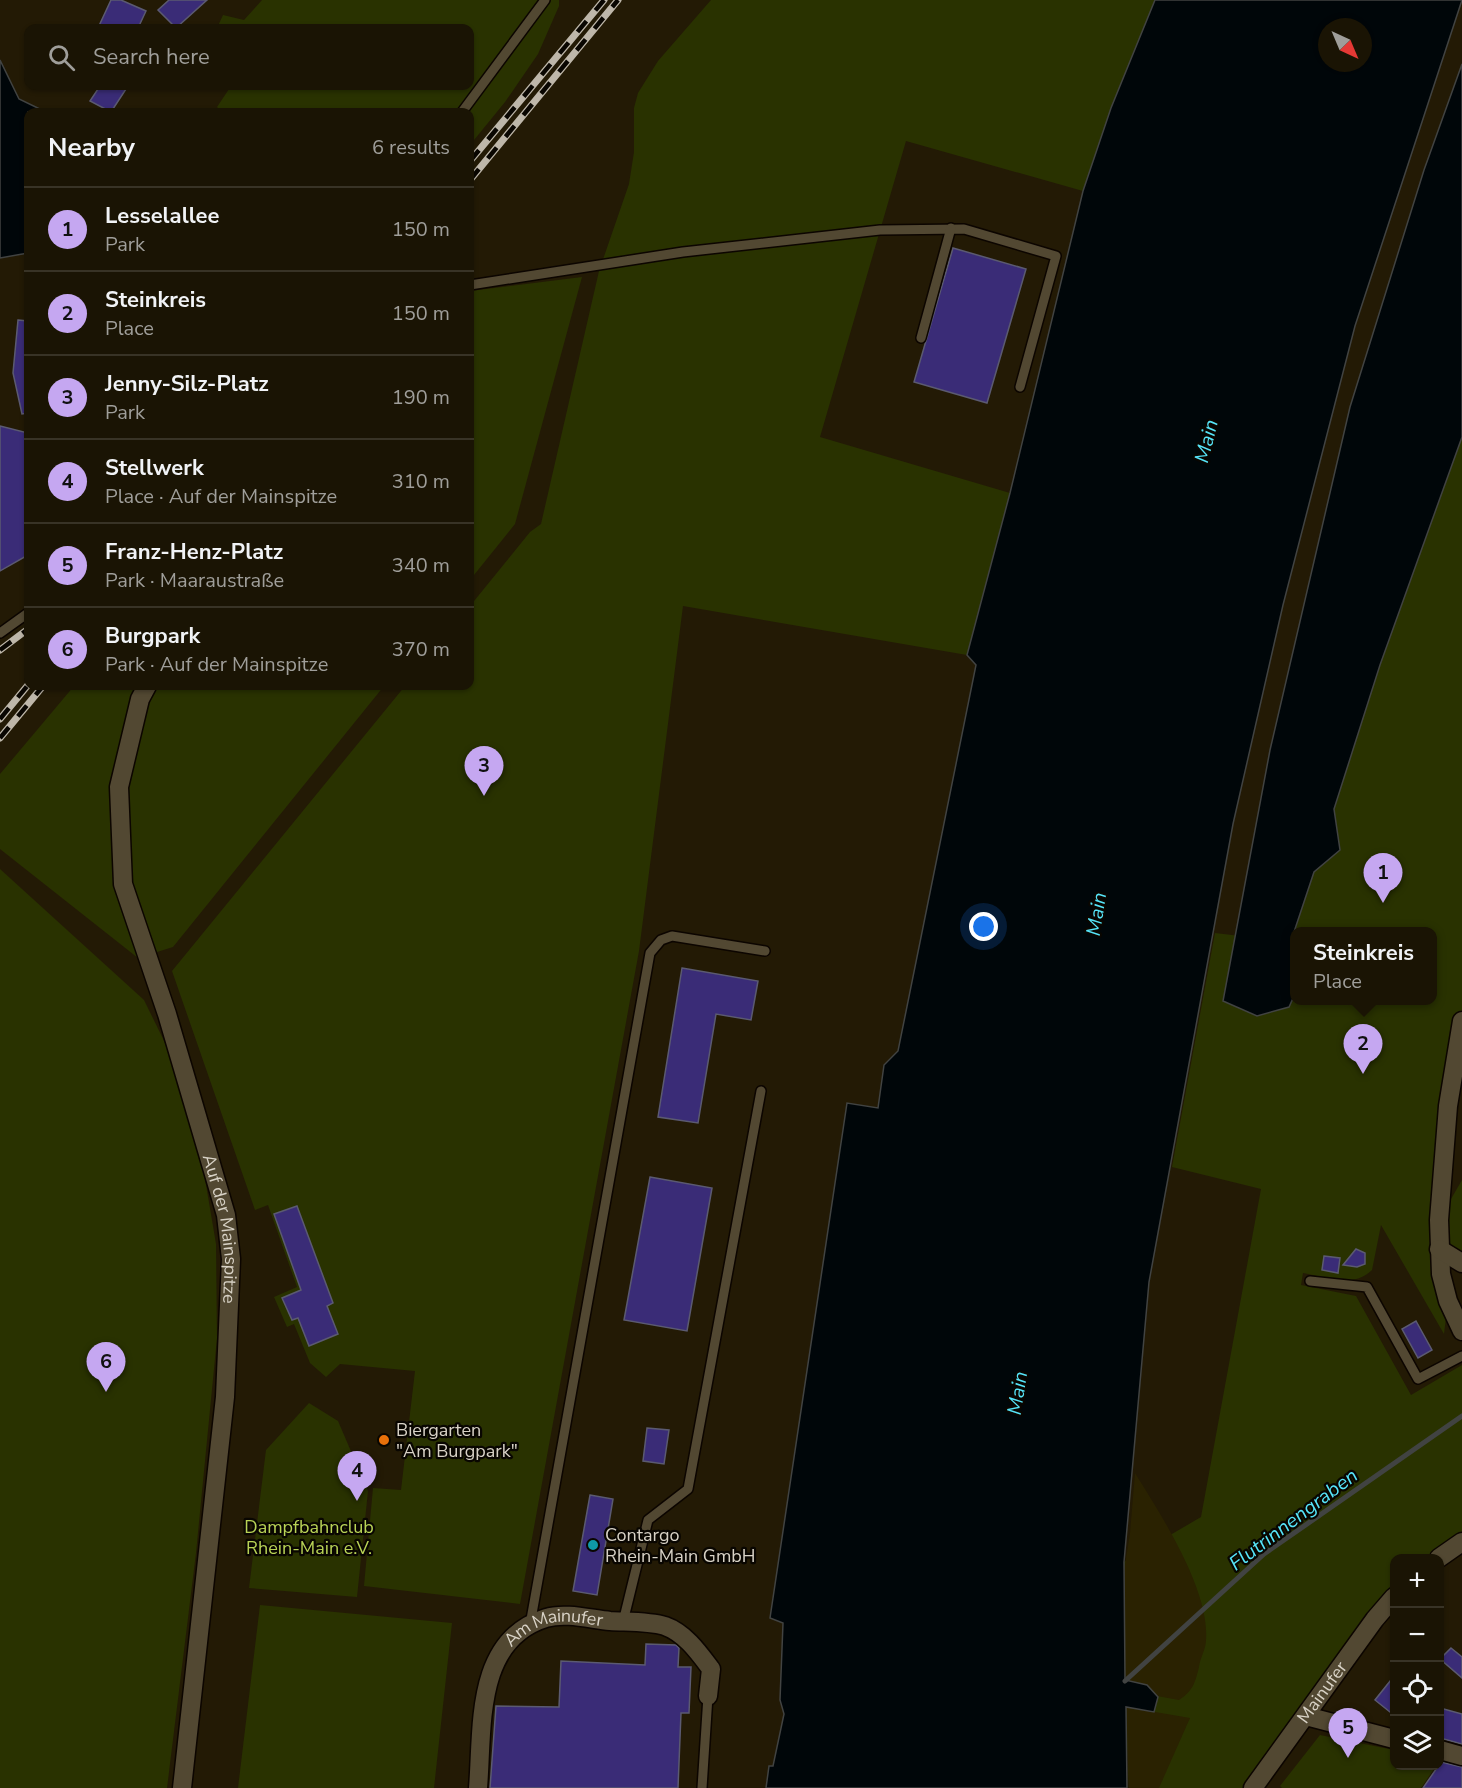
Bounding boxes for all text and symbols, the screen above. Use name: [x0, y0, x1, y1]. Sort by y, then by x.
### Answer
north arrow: [1318, 18, 1372, 72]
search box: [24, 24, 474, 90]
icon: search: [45, 41, 78, 74]
text: Search here: [93, 42, 210, 72]
text: Nearby: [48, 130, 135, 165]
text: 6 results: [372, 134, 450, 161]
text: Lesselallee: [105, 201, 219, 231]
text: 1: [62, 216, 74, 243]
text: 150 m: [392, 216, 450, 243]
text: Park: [105, 231, 145, 258]
text: Steinkreis: [105, 285, 206, 315]
text: 2: [62, 300, 74, 327]
text: 150 m: [392, 300, 450, 327]
text: Place: [105, 315, 154, 342]
text: Jenny-Silz-Platz: [105, 369, 269, 399]
text: 3: [62, 384, 74, 411]
text: 190 m: [392, 384, 450, 411]
text: Park: [105, 399, 145, 426]
water label: Main: [1188, 417, 1225, 466]
text: Stellwerk: [105, 453, 204, 483]
text: 4: [62, 468, 74, 495]
text: 310 m: [392, 468, 450, 495]
text: Place · Auf der Mainspitze: [105, 483, 337, 510]
text: Franz-Henz-Platz: [105, 537, 283, 567]
text: 5: [62, 552, 74, 579]
text: 340 m: [392, 552, 450, 579]
text: Park · Maaraustraße: [105, 567, 284, 594]
text: Burgpark: [105, 621, 200, 651]
text: 6: [62, 636, 74, 663]
text: 370 m: [392, 636, 450, 663]
text: Park · Auf der Mainspitze: [105, 651, 328, 678]
pin: 3: [464, 746, 504, 796]
pin: 1: [1364, 854, 1402, 903]
water label: Main: [1080, 890, 1113, 938]
your location: [969, 912, 998, 941]
popup: [1290, 927, 1437, 1005]
text: Steinkreis: [1313, 938, 1414, 968]
text: Place: [1313, 968, 1362, 995]
pin: 2: [1344, 1024, 1382, 1074]
street label: Auf der Mainspitze: [197, 1151, 243, 1304]
pin: 6: [86, 1342, 126, 1392]
water label: Main: [1001, 1369, 1034, 1417]
place label: Biergarten "Am Burgpark": [396, 1418, 518, 1463]
marker: Biergarten "Am Burgpark": [377, 1433, 391, 1447]
pin: 4: [338, 1452, 376, 1501]
water label: Flutrinnengraben: [1223, 1462, 1363, 1577]
park label: Dampfbahnclub Rhein-Main e.V.: [244, 1515, 374, 1560]
place label: Contargo Rhein-Main GmbH: [605, 1523, 756, 1568]
marker: Contargo Rhein-Main GmbH: [586, 1538, 600, 1552]
map controls: [1390, 1554, 1444, 1770]
button: +: [1390, 1554, 1444, 1608]
street label: Am Mainufer: [498, 1604, 605, 1652]
button: −: [1390, 1608, 1444, 1662]
street label: Mainufer: [1291, 1656, 1353, 1728]
button: locate: [1390, 1662, 1444, 1716]
pin: 5: [1328, 1708, 1368, 1758]
button: layers: [1390, 1716, 1444, 1770]

